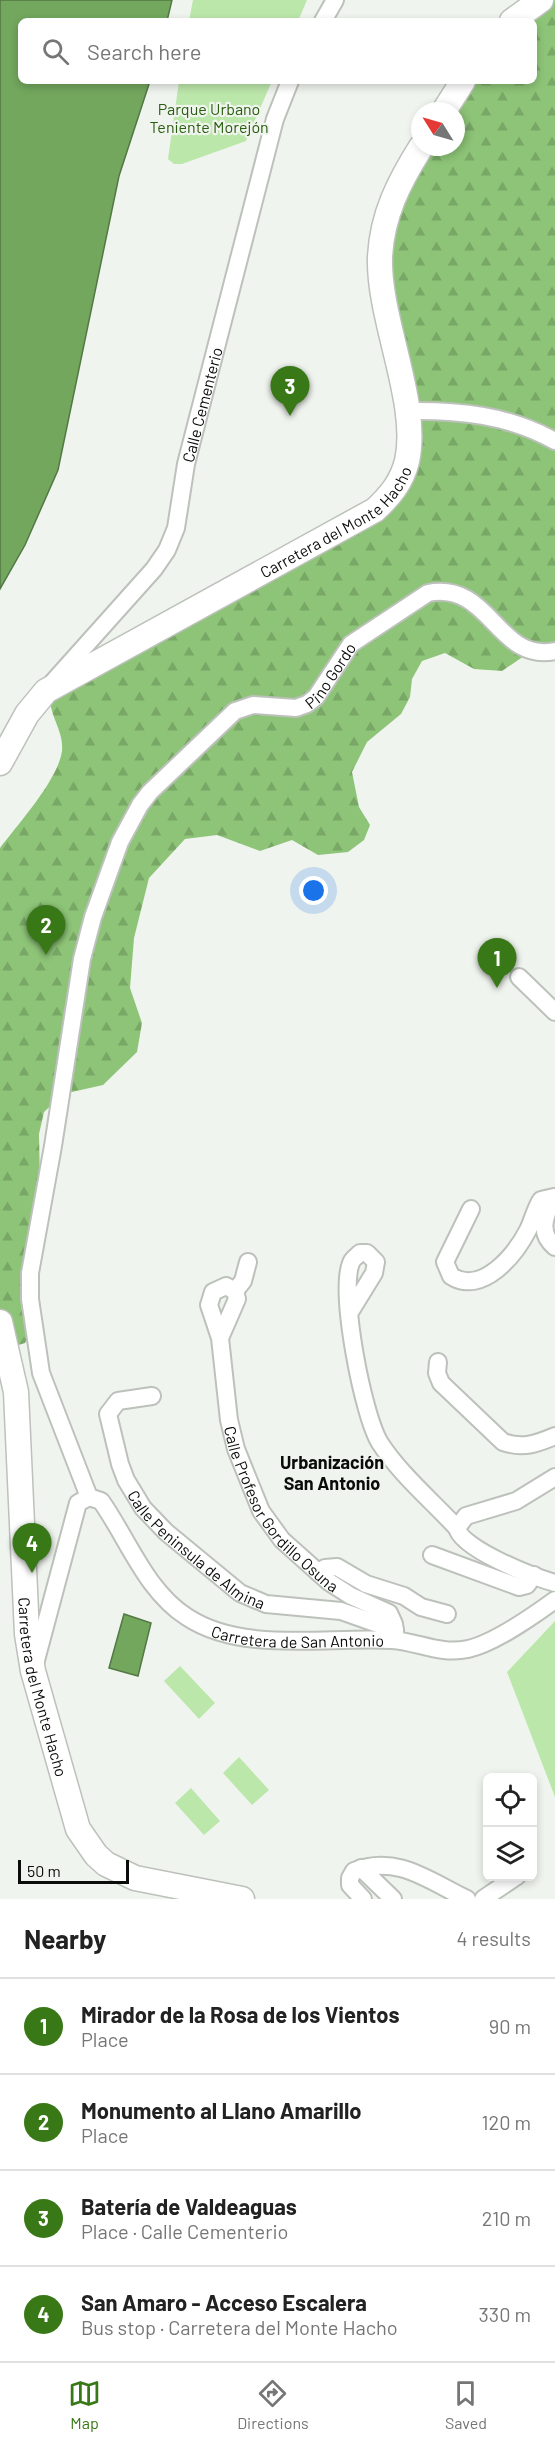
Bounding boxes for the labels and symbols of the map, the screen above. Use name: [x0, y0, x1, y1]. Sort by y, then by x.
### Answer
park label: Parque Urbano Teniente Morejón: [149, 99, 269, 136]
north arrow: [411, 102, 465, 156]
street label: Calle Cementerio: [177, 345, 225, 464]
pin: 3: [270, 366, 310, 416]
street label: Carretera del Monte Hacho: [256, 463, 414, 581]
street label: Pino Gordo: [301, 639, 359, 712]
your location: [299, 876, 328, 905]
pin: 2: [26, 906, 66, 955]
pin: 1: [478, 938, 516, 988]
street label: Calle Profesor Gordillo Osuna: [221, 1424, 342, 1595]
district label: Urbanización San Antonio: [280, 1451, 384, 1494]
street label: Calle Peninsula de Almina: [125, 1486, 268, 1612]
pin: 4: [12, 1524, 51, 1573]
street label: Carretera del Monte Hacho: [16, 1597, 72, 1779]
street label: Carretera de San Antonio: [209, 1621, 384, 1650]
scale bar: [18, 1857, 129, 1884]

